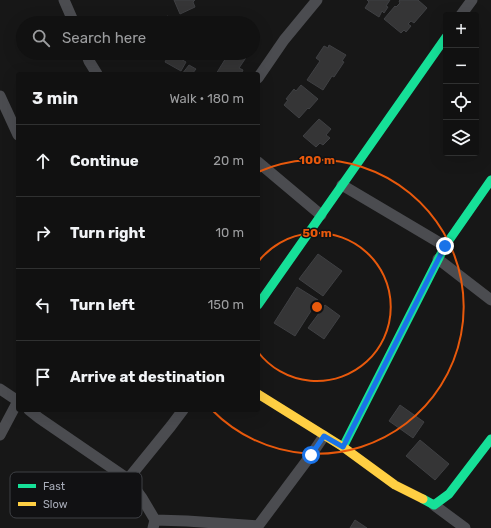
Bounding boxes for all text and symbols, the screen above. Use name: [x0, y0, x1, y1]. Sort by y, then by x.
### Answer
map controls: [443, 12, 479, 156]
button: +: [443, 12, 479, 48]
search box: [16, 16, 260, 60]
icon: search: [30, 27, 52, 49]
text: Search here: [62, 29, 146, 47]
button: −: [443, 48, 479, 84]
button: locate: [443, 84, 479, 120]
text: 3 min: [32, 88, 78, 108]
text: Walk · 180 m: [169, 91, 244, 106]
button: layers: [443, 120, 479, 156]
icon: ahead: [32, 150, 54, 172]
text: Continue: [70, 152, 139, 170]
text: 20 m: [213, 153, 244, 168]
text: 100 m: [299, 153, 335, 167]
icon: right: [32, 222, 54, 244]
text: Turn right: [70, 224, 145, 242]
text: 10 m: [215, 225, 244, 240]
text: 50 m: [302, 226, 332, 240]
route end: [436, 237, 454, 255]
icon: left: [32, 294, 54, 316]
text: Turn left: [70, 296, 135, 314]
text: 150 m: [208, 297, 244, 312]
centre of rings: [310, 300, 324, 314]
icon: arrive: [32, 366, 54, 388]
text: Arrive at destination: [70, 368, 225, 386]
route start: [302, 446, 320, 464]
legend: [10, 472, 142, 518]
text: Fast: [43, 480, 66, 493]
text: Slow: [43, 498, 68, 511]

